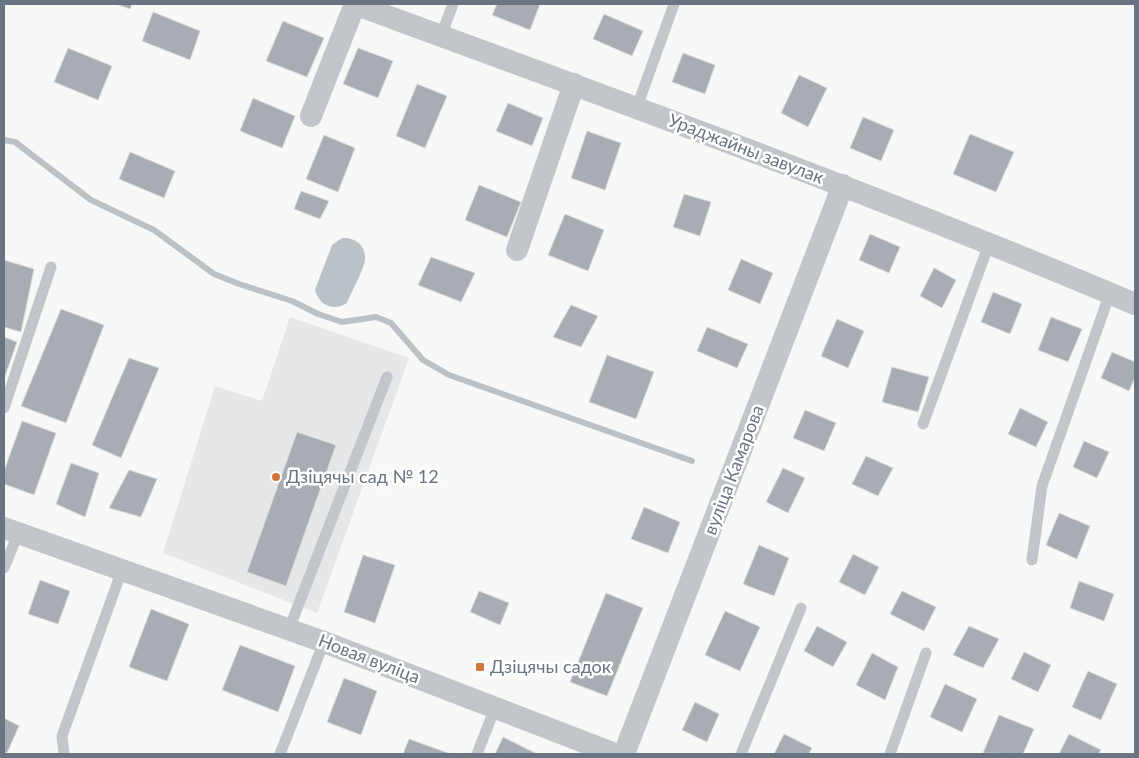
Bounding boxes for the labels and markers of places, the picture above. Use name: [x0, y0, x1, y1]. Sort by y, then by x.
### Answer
place label: Дзіцячы сад № 12: [286, 465, 439, 487]
marker: Дзіцячы сад № 12: [270, 471, 282, 483]
place label: Дзіцячы садок: [490, 655, 612, 677]
marker: Дзіцячы садок: [474, 661, 486, 673]

